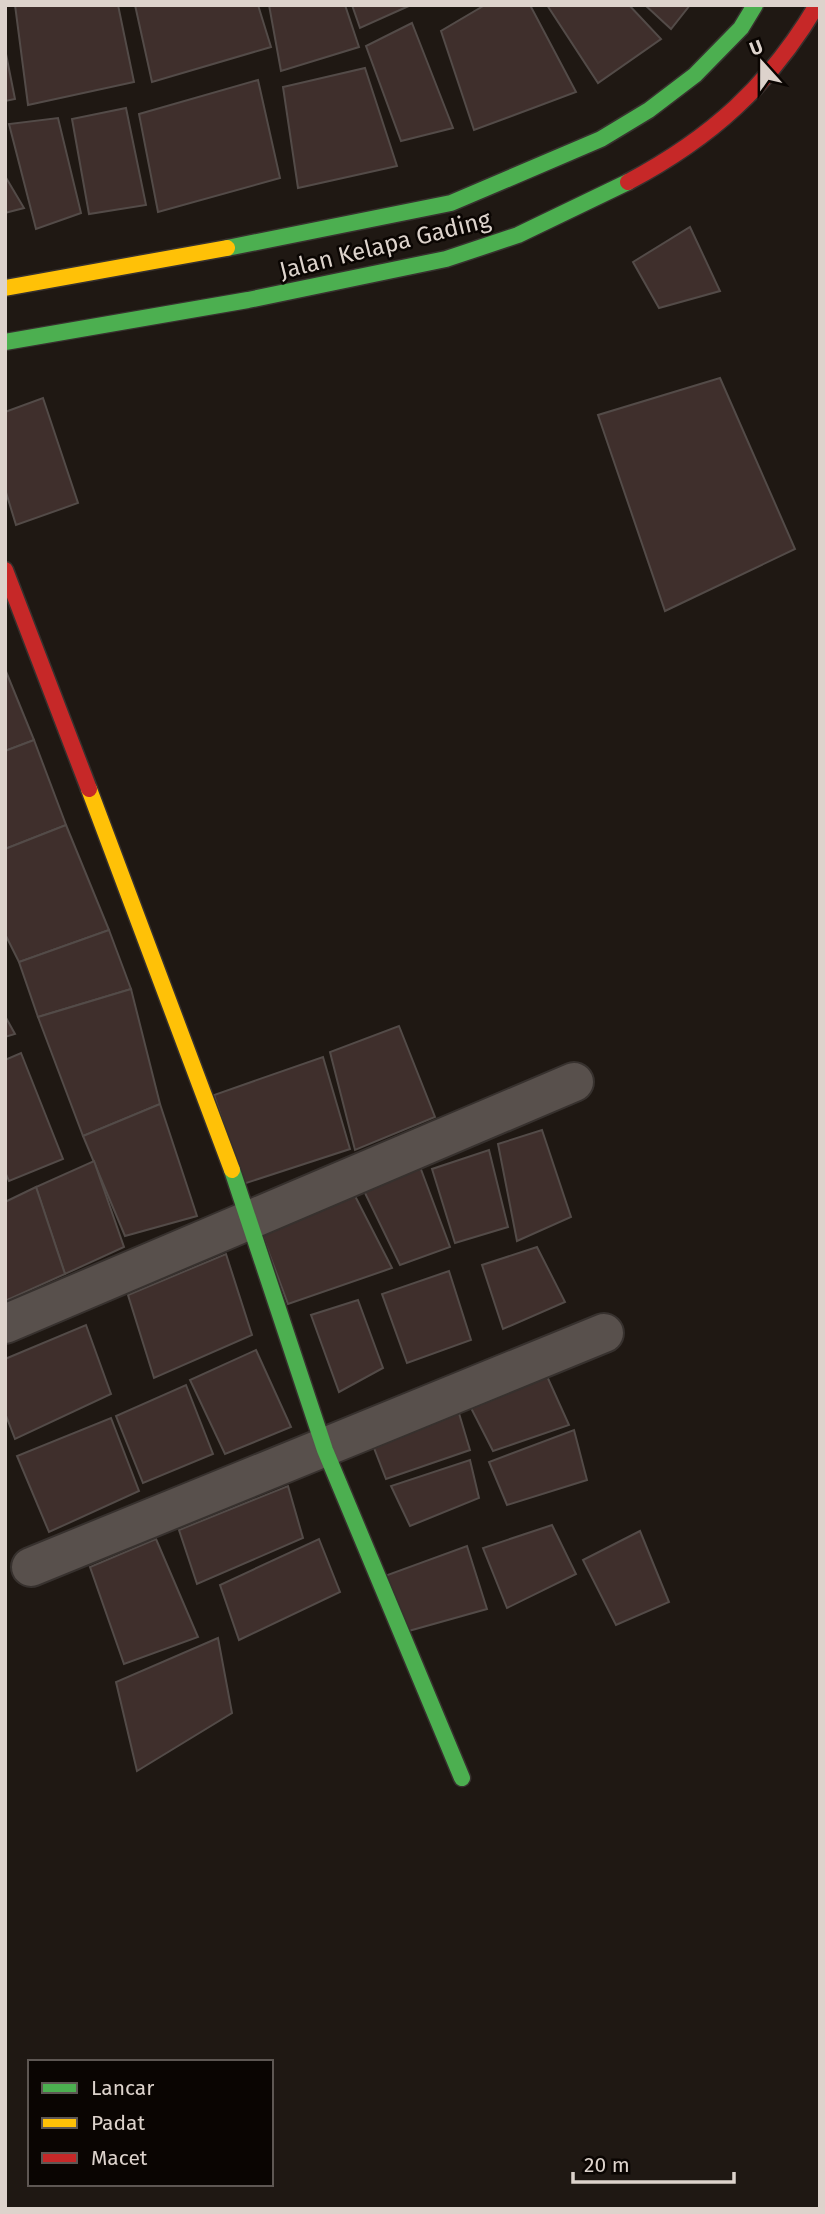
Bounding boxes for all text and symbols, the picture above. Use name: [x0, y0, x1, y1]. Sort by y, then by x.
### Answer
north arrow: [727, 28, 797, 98]
text: U: [746, 35, 766, 61]
street label: Jalan Kelapa Gading: [276, 205, 494, 285]
legend: [28, 2060, 273, 2186]
text: Lancar: [91, 2075, 154, 2101]
text: Padat: [91, 2110, 145, 2136]
scale bar: [573, 2140, 734, 2184]
text: Macet: [91, 2145, 148, 2171]
text: 20 m: [584, 2152, 630, 2178]

